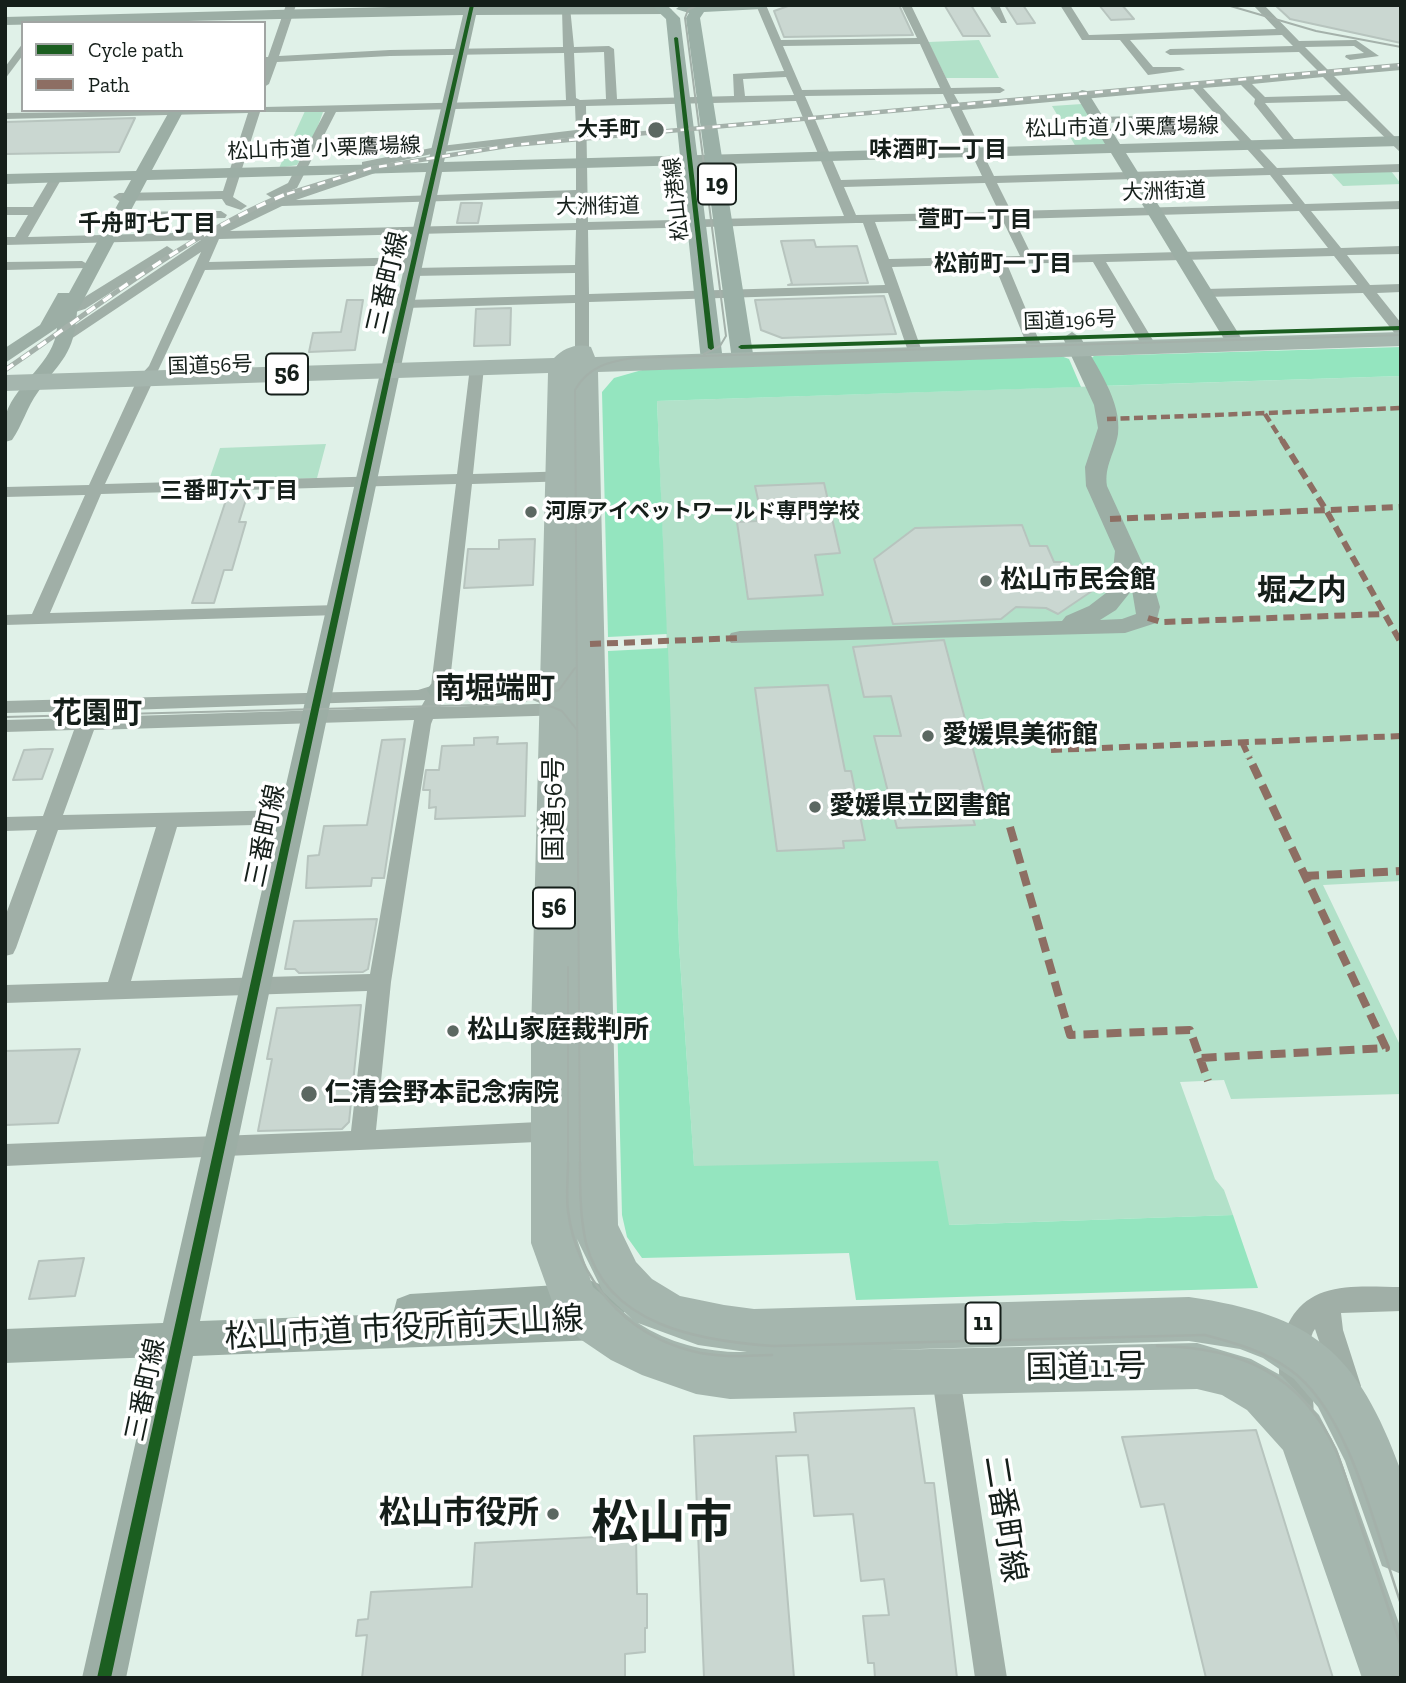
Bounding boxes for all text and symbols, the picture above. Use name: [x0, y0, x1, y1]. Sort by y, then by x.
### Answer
legend: [21, 21, 266, 112]
text: Cycle path: [88, 37, 183, 62]
text: Path: [88, 72, 130, 97]
street label: 松山市道 小栗鷹場線: [1025, 114, 1219, 142]
place label: 大手町: [577, 117, 640, 143]
marker: 大手町: [646, 120, 666, 140]
street label: 松山市道 小栗鷹場線: [227, 133, 421, 165]
district label: 味酒町一丁目: [869, 136, 1007, 164]
street label: 松山港線: [660, 156, 694, 242]
road number: 19: [698, 164, 736, 204]
street label: 大洲街道: [1122, 178, 1206, 206]
street label: 大洲街道: [556, 194, 640, 220]
district label: 萱町一丁目: [918, 206, 1032, 234]
district label: 千舟町七丁目: [78, 210, 216, 238]
street label: 三番町線: [361, 229, 415, 337]
district label: 松前町一丁目: [934, 250, 1072, 278]
street label: 国道196号: [1023, 307, 1117, 335]
street label: 国道56号: [167, 352, 253, 380]
road number: 56: [266, 354, 308, 394]
district label: 三番町六丁目: [160, 477, 298, 505]
place label: 河原アイペットワールド専門学校: [545, 499, 860, 525]
marker: 河原アイペットワールド専門学校: [523, 504, 539, 520]
place label: 松山市民会館: [1000, 565, 1156, 597]
marker: 松山市民会館: [978, 573, 994, 589]
district label: 堀之内: [1257, 573, 1347, 609]
district label: 南堀端町: [435, 671, 555, 707]
district label: 花園町: [52, 696, 142, 732]
place label: 愛媛県美術館: [942, 720, 1098, 752]
marker: 愛媛県美術館: [920, 728, 936, 744]
street label: 国道56号: [539, 756, 571, 862]
street label: 三番町線: [240, 782, 292, 890]
place label: 愛媛県立図書館: [829, 791, 1011, 823]
marker: 愛媛県立図書館: [807, 799, 823, 815]
road number: 56: [533, 888, 575, 928]
place label: 松山家庭裁判所: [467, 1015, 649, 1047]
marker: 松山家庭裁判所: [445, 1023, 461, 1039]
place label: 仁清会野本記念病院: [325, 1078, 559, 1110]
marker: 仁清会野本記念病院: [299, 1084, 319, 1104]
street label: 松山市道 市役所前天山線: [224, 1300, 584, 1358]
road number: 11: [965, 1302, 1000, 1344]
street label: 三番町線: [120, 1336, 172, 1444]
street label: 国道11号: [1025, 1348, 1147, 1388]
street label: 二番町線: [975, 1453, 1033, 1585]
place label: 松山市役所: [379, 1495, 539, 1533]
district label: 松山市: [592, 1497, 732, 1553]
marker: 松山市役所: [545, 1506, 561, 1522]

